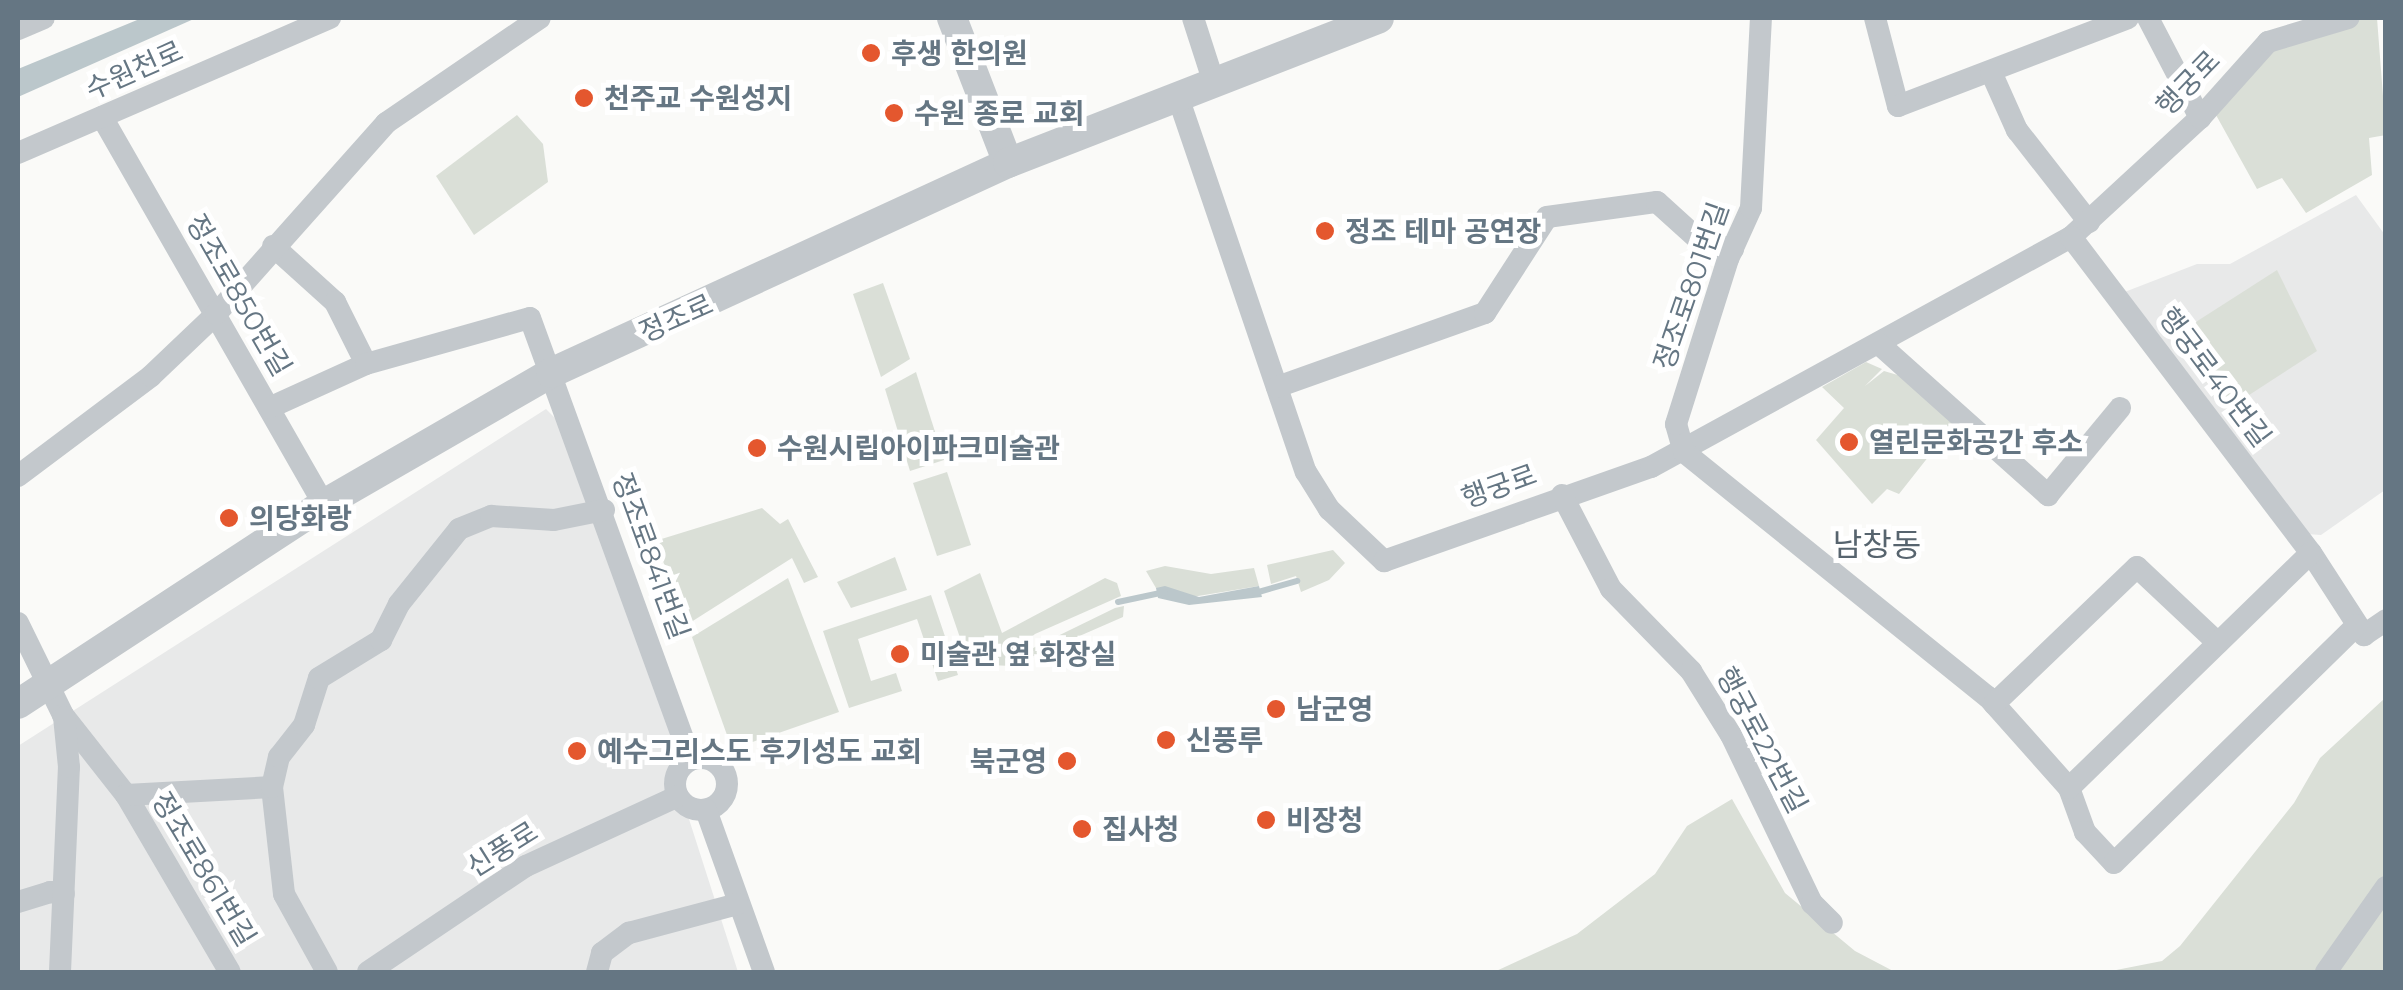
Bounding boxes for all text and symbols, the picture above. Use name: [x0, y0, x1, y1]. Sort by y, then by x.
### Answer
street label: 수원천로: [80, 34, 188, 106]
place label: 후생 한의원: [891, 36, 1028, 70]
marker: 후생 한의원: [860, 42, 882, 64]
street label: 행궁로: [2149, 44, 2227, 122]
place label: 천주교 수원성지: [604, 81, 792, 115]
marker: 천주교 수원성지: [573, 87, 595, 109]
place label: 수원 종로 교회: [914, 96, 1084, 130]
marker: 수원 종로 교회: [883, 102, 905, 124]
street label: 정조로801번길: [1647, 198, 1735, 374]
street label: 정조로850번길: [179, 208, 299, 382]
place label: 정조 테마 공연장: [1345, 214, 1541, 248]
marker: 정조 테마 공연장: [1314, 220, 1336, 242]
street label: 정조로: [634, 287, 718, 349]
street label: 행궁로40번길: [2152, 301, 2278, 453]
place label: 열린문화공간 후소: [1869, 425, 2083, 459]
place label: 수원시립아이파크미술관: [777, 431, 1060, 465]
marker: 열린문화공간 후소: [1838, 431, 1860, 453]
marker: 수원시립아이파크미술관: [746, 437, 768, 459]
street label: 행궁로: [1457, 457, 1541, 515]
street label: 정조로841번길: [605, 468, 697, 644]
place label: 의당화랑: [249, 501, 352, 535]
marker: 의당화랑: [218, 507, 240, 529]
district label: 남창동: [1833, 526, 1921, 564]
place label: 미술관 옆 화장실: [920, 637, 1116, 671]
marker: 미술관 옆 화장실: [889, 643, 911, 665]
street label: 행궁로22번길: [1709, 661, 1815, 819]
place label: 남군영: [1296, 692, 1373, 726]
marker: 남군영: [1265, 698, 1287, 720]
place label: 신풍루: [1186, 723, 1263, 757]
marker: 신풍루: [1155, 729, 1177, 751]
place label: 예수그리스도 후기성도 교회: [597, 734, 922, 768]
marker: 예수그리스도 후기성도 교회: [566, 740, 588, 762]
place label: 북군영: [970, 744, 1047, 778]
marker: 북군영: [1056, 750, 1078, 772]
street label: 정조로861번길: [145, 786, 263, 952]
place label: 비장청: [1286, 803, 1363, 837]
marker: 비장청: [1255, 809, 1277, 831]
place label: 집사청: [1102, 812, 1179, 846]
street label: 신풍로: [460, 814, 544, 884]
marker: 집사청: [1071, 818, 1093, 840]

